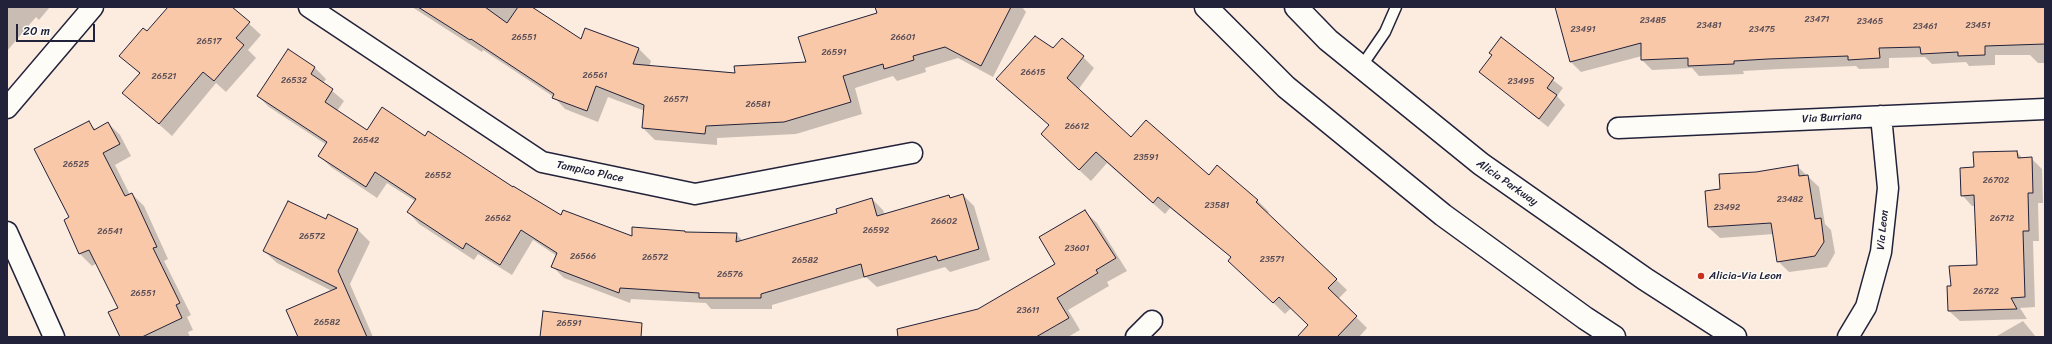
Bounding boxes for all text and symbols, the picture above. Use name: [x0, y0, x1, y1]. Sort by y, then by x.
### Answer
house number: 23471: [1805, 15, 1829, 25]
scale bar: [18, 16, 97, 42]
house number: 23485: [1640, 16, 1666, 26]
house number: 23465: [1857, 17, 1883, 27]
text: 20 m: [23, 20, 50, 42]
house number: 23481: [1696, 21, 1722, 31]
house number: 23451: [1965, 21, 1991, 31]
house number: 23461: [1913, 22, 1937, 32]
house number: 23491: [1570, 25, 1596, 35]
house number: 23475: [1749, 25, 1775, 35]
house number: 26551: [511, 33, 537, 43]
house number: 26601: [891, 33, 915, 43]
house number: 26517: [197, 37, 221, 47]
house number: 26591: [821, 48, 847, 58]
house number: 26615: [1021, 68, 1045, 78]
house number: 26561: [583, 71, 607, 81]
house number: 26521: [152, 72, 176, 82]
house number: 26532: [281, 76, 307, 86]
house number: 23495: [1508, 77, 1534, 87]
house number: 26571: [664, 95, 688, 105]
house number: 26581: [745, 100, 771, 110]
street label: Via Burriana: [1802, 110, 1862, 126]
house number: 26612: [1065, 122, 1089, 132]
house number: 26542: [353, 136, 379, 146]
house number: 23591: [1133, 153, 1159, 163]
street label: Alicia Parkway: [1474, 157, 1540, 209]
street label: Tampico Place: [555, 158, 625, 186]
house number: 26525: [63, 160, 89, 170]
house number: 26552: [425, 171, 451, 181]
house number: 26702: [1983, 176, 2009, 186]
house number: 23482: [1777, 195, 1803, 205]
house number: 23581: [1205, 201, 1229, 211]
house number: 23492: [1714, 203, 1740, 213]
street label: Via Leon: [1874, 209, 1892, 251]
house number: 26562: [485, 214, 511, 224]
house number: 26712: [1990, 214, 2014, 224]
house number: 26602: [931, 217, 957, 227]
house number: 26592: [863, 226, 889, 236]
house number: 26541: [97, 227, 123, 237]
house number: 26572: [299, 232, 325, 242]
house number: 23601: [1065, 244, 1089, 254]
house number: 26566: [570, 252, 596, 262]
house number: 26572: [642, 253, 668, 263]
house number: 23571: [1260, 255, 1284, 265]
house number: 26582: [792, 256, 818, 266]
place label: Alicia-Via Leon: [1709, 269, 1782, 283]
house number: 26576: [717, 270, 743, 280]
marker: Alicia-Via Leon: [1696, 271, 1706, 281]
house number: 26722: [1973, 287, 1999, 297]
house number: 26551: [130, 289, 156, 299]
house number: 23611: [1017, 306, 1039, 316]
house number: 26582: [314, 318, 340, 328]
house number: 26591: [556, 319, 582, 329]

